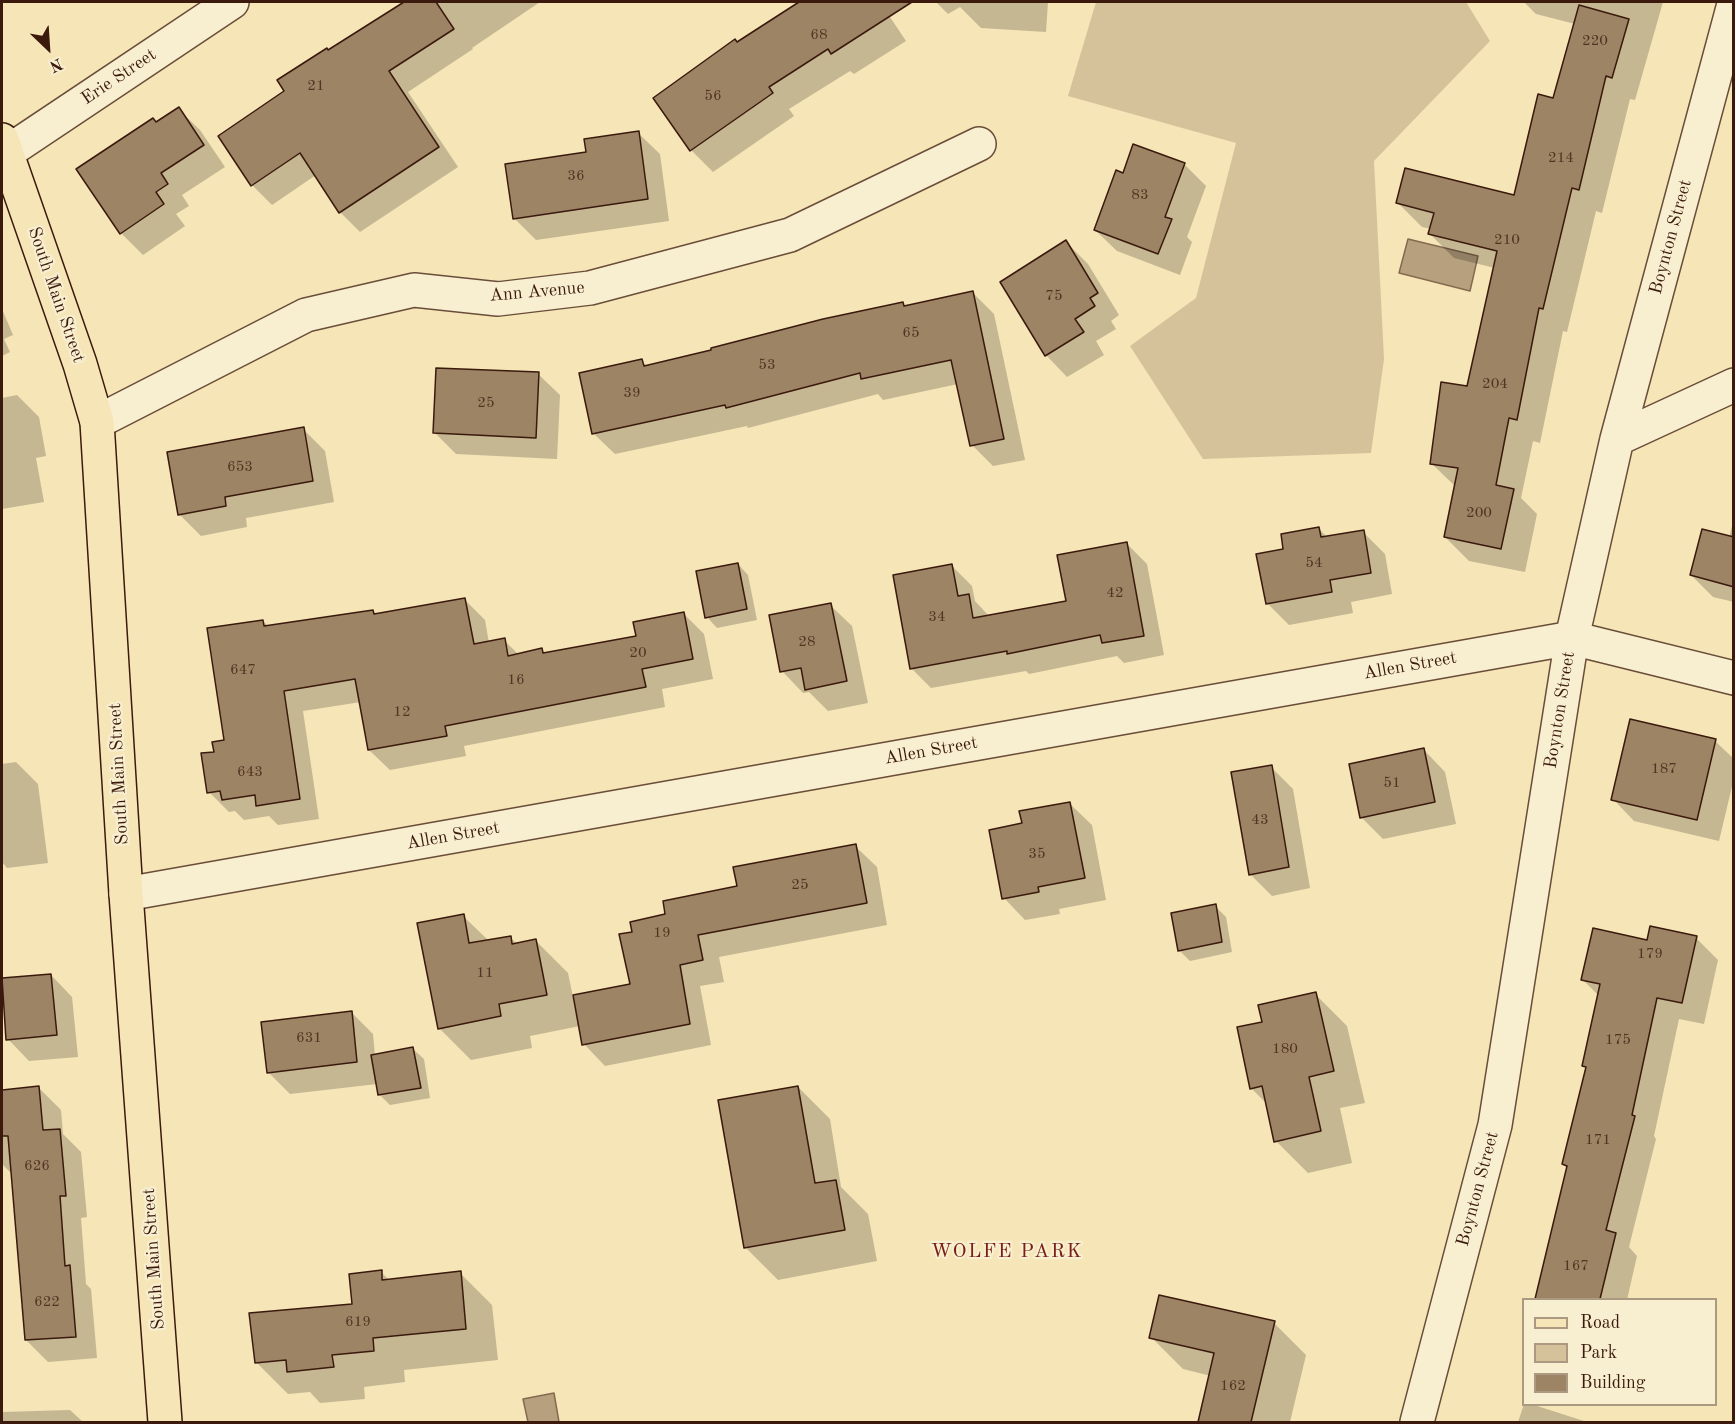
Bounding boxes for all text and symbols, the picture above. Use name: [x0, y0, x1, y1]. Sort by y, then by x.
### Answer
north arrow: [18, 18, 78, 78]
house number: 68: [810, 26, 828, 44]
house number: 220: [1582, 32, 1608, 50]
street label: Erie Street: [77, 44, 161, 110]
text: N: [47, 54, 65, 74]
house number: 21: [307, 77, 325, 95]
house number: 56: [704, 87, 722, 105]
house number: 214: [1548, 149, 1574, 167]
house number: 36: [567, 167, 585, 185]
street label: Boynton Street: [1645, 177, 1697, 297]
house number: 83: [1131, 186, 1149, 204]
street label: South Main Street: [23, 224, 89, 366]
house number: 210: [1494, 231, 1520, 249]
street label: Ann Avenue: [489, 277, 585, 307]
house number: 75: [1045, 287, 1063, 305]
house number: 65: [902, 324, 920, 342]
house number: 53: [758, 356, 776, 374]
house number: 204: [1482, 375, 1508, 393]
house number: 39: [623, 384, 641, 402]
house number: 25: [477, 394, 495, 412]
house number: 653: [227, 458, 253, 476]
house number: 200: [1466, 504, 1492, 522]
house number: 54: [1305, 554, 1323, 572]
house number: 42: [1106, 584, 1124, 602]
house number: 34: [928, 608, 946, 626]
house number: 28: [798, 633, 816, 651]
house number: 20: [629, 644, 647, 662]
street label: Allen Street: [1362, 647, 1458, 685]
street label: Boynton Street: [1540, 650, 1580, 770]
house number: 647: [230, 661, 256, 679]
house number: 16: [507, 671, 525, 689]
street label: South Main Street: [104, 702, 134, 846]
house number: 12: [393, 703, 411, 721]
street label: Allen Street: [883, 732, 979, 770]
house number: 187: [1651, 760, 1677, 778]
house number: 643: [237, 763, 263, 781]
house number: 51: [1383, 774, 1401, 792]
house number: 43: [1251, 811, 1269, 829]
street label: Allen Street: [405, 817, 501, 855]
house number: 35: [1028, 845, 1046, 863]
house number: 25: [791, 876, 809, 894]
house number: 19: [653, 924, 671, 942]
house number: 179: [1637, 945, 1663, 963]
house number: 11: [476, 964, 494, 982]
house number: 631: [296, 1029, 322, 1047]
house number: 175: [1605, 1031, 1631, 1049]
house number: 180: [1272, 1040, 1298, 1058]
street label: Boynton Street: [1452, 1129, 1504, 1249]
house number: 171: [1585, 1131, 1611, 1149]
house number: 626: [24, 1157, 50, 1175]
street label: South Main Street: [138, 1187, 170, 1331]
district label: WOLFE PARK: [931, 1240, 1083, 1264]
house number: 167: [1563, 1257, 1589, 1275]
house number: 622: [34, 1293, 60, 1311]
legend: [1522, 1298, 1717, 1406]
house number: 619: [345, 1313, 371, 1331]
text: Road: [1580, 1314, 1620, 1332]
text: Park: [1580, 1344, 1617, 1362]
text: Building: [1580, 1374, 1645, 1392]
house number: 162: [1220, 1377, 1246, 1395]

